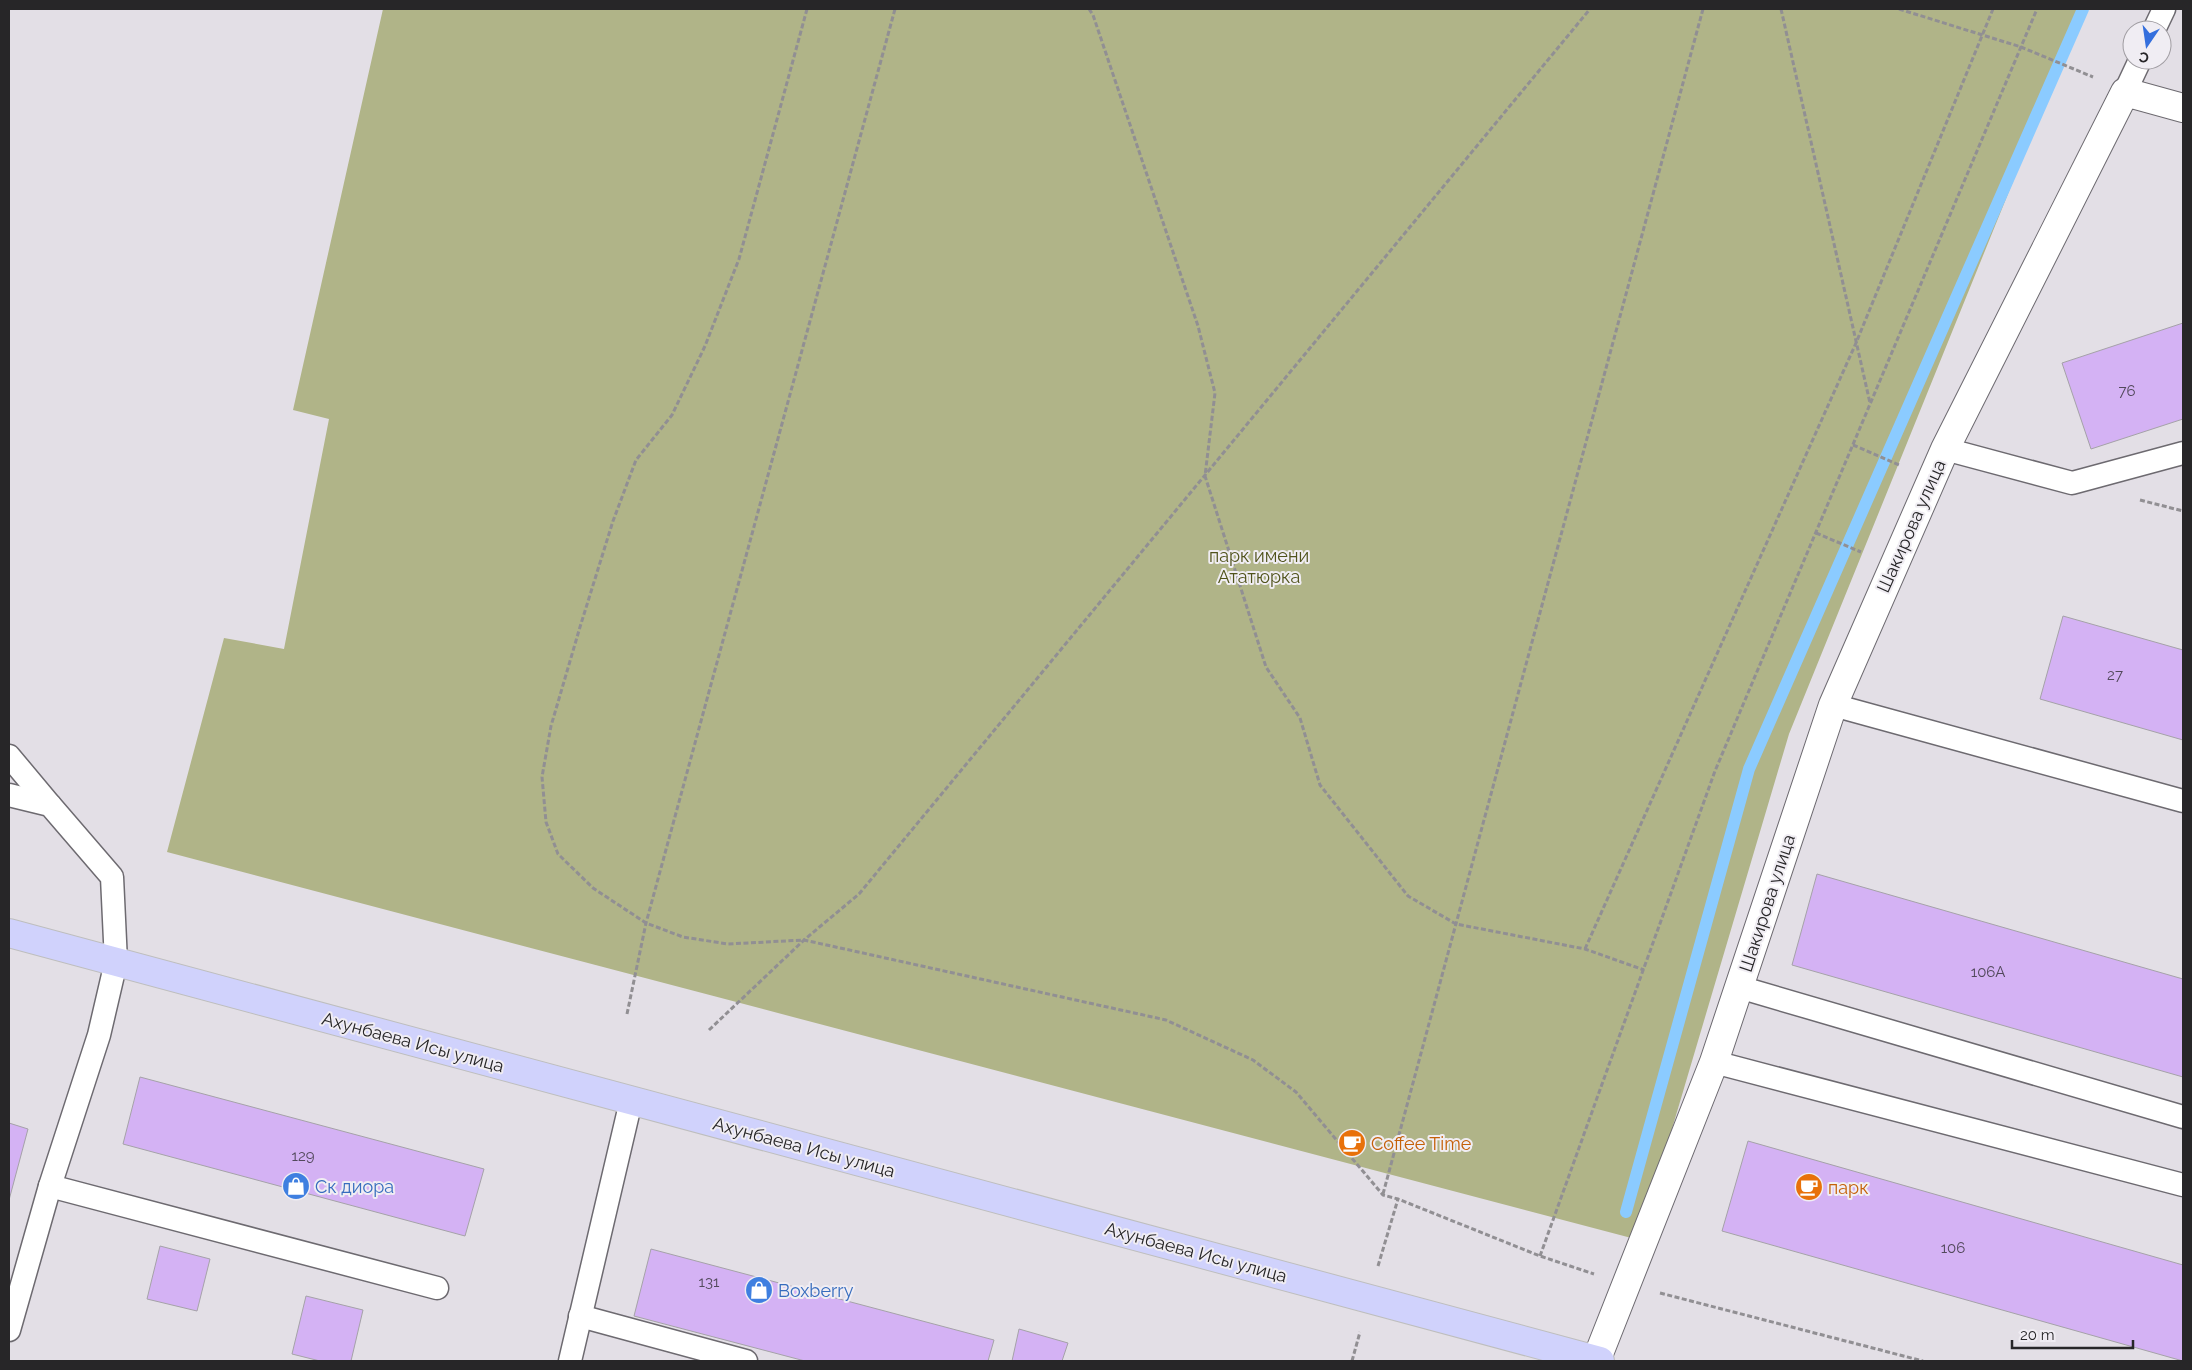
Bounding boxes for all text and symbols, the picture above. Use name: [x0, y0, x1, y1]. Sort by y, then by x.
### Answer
north arrow: [2122, 20, 2172, 70]
text: С: [2137, 49, 2151, 67]
house number: 76: [2118, 382, 2136, 400]
street label: Шакирова улица: [1872, 456, 1950, 596]
park label: парк имени Ататюрка: [1209, 545, 1309, 587]
house number: 27: [2107, 666, 2123, 684]
street label: Шакирова улица: [1735, 832, 1799, 974]
house number: 106А: [1971, 963, 2005, 981]
street label: Ахунбаева Исы улица: [320, 1008, 506, 1076]
street label: Ахунбаева Исы улица: [711, 1113, 897, 1181]
cafe icon: Coffee Time: [1337, 1128, 1367, 1158]
place label: Coffee Time: [1371, 1133, 1472, 1154]
house number: 129: [291, 1147, 315, 1165]
shop icon: Ск диора: [281, 1171, 311, 1201]
cafe icon: парк: [1794, 1172, 1824, 1202]
place label: Ск диора: [315, 1176, 394, 1197]
place label: парк: [1828, 1177, 1869, 1198]
street label: Ахунбаева Исы улица: [1103, 1218, 1289, 1286]
house number: 106: [1941, 1239, 1965, 1257]
house number: 131: [699, 1273, 720, 1291]
shop icon: Boxberry: [744, 1275, 774, 1305]
place label: Boxberry: [778, 1280, 854, 1301]
scale bar: [2012, 1318, 2133, 1350]
text: 20 m: [2020, 1326, 2055, 1344]

